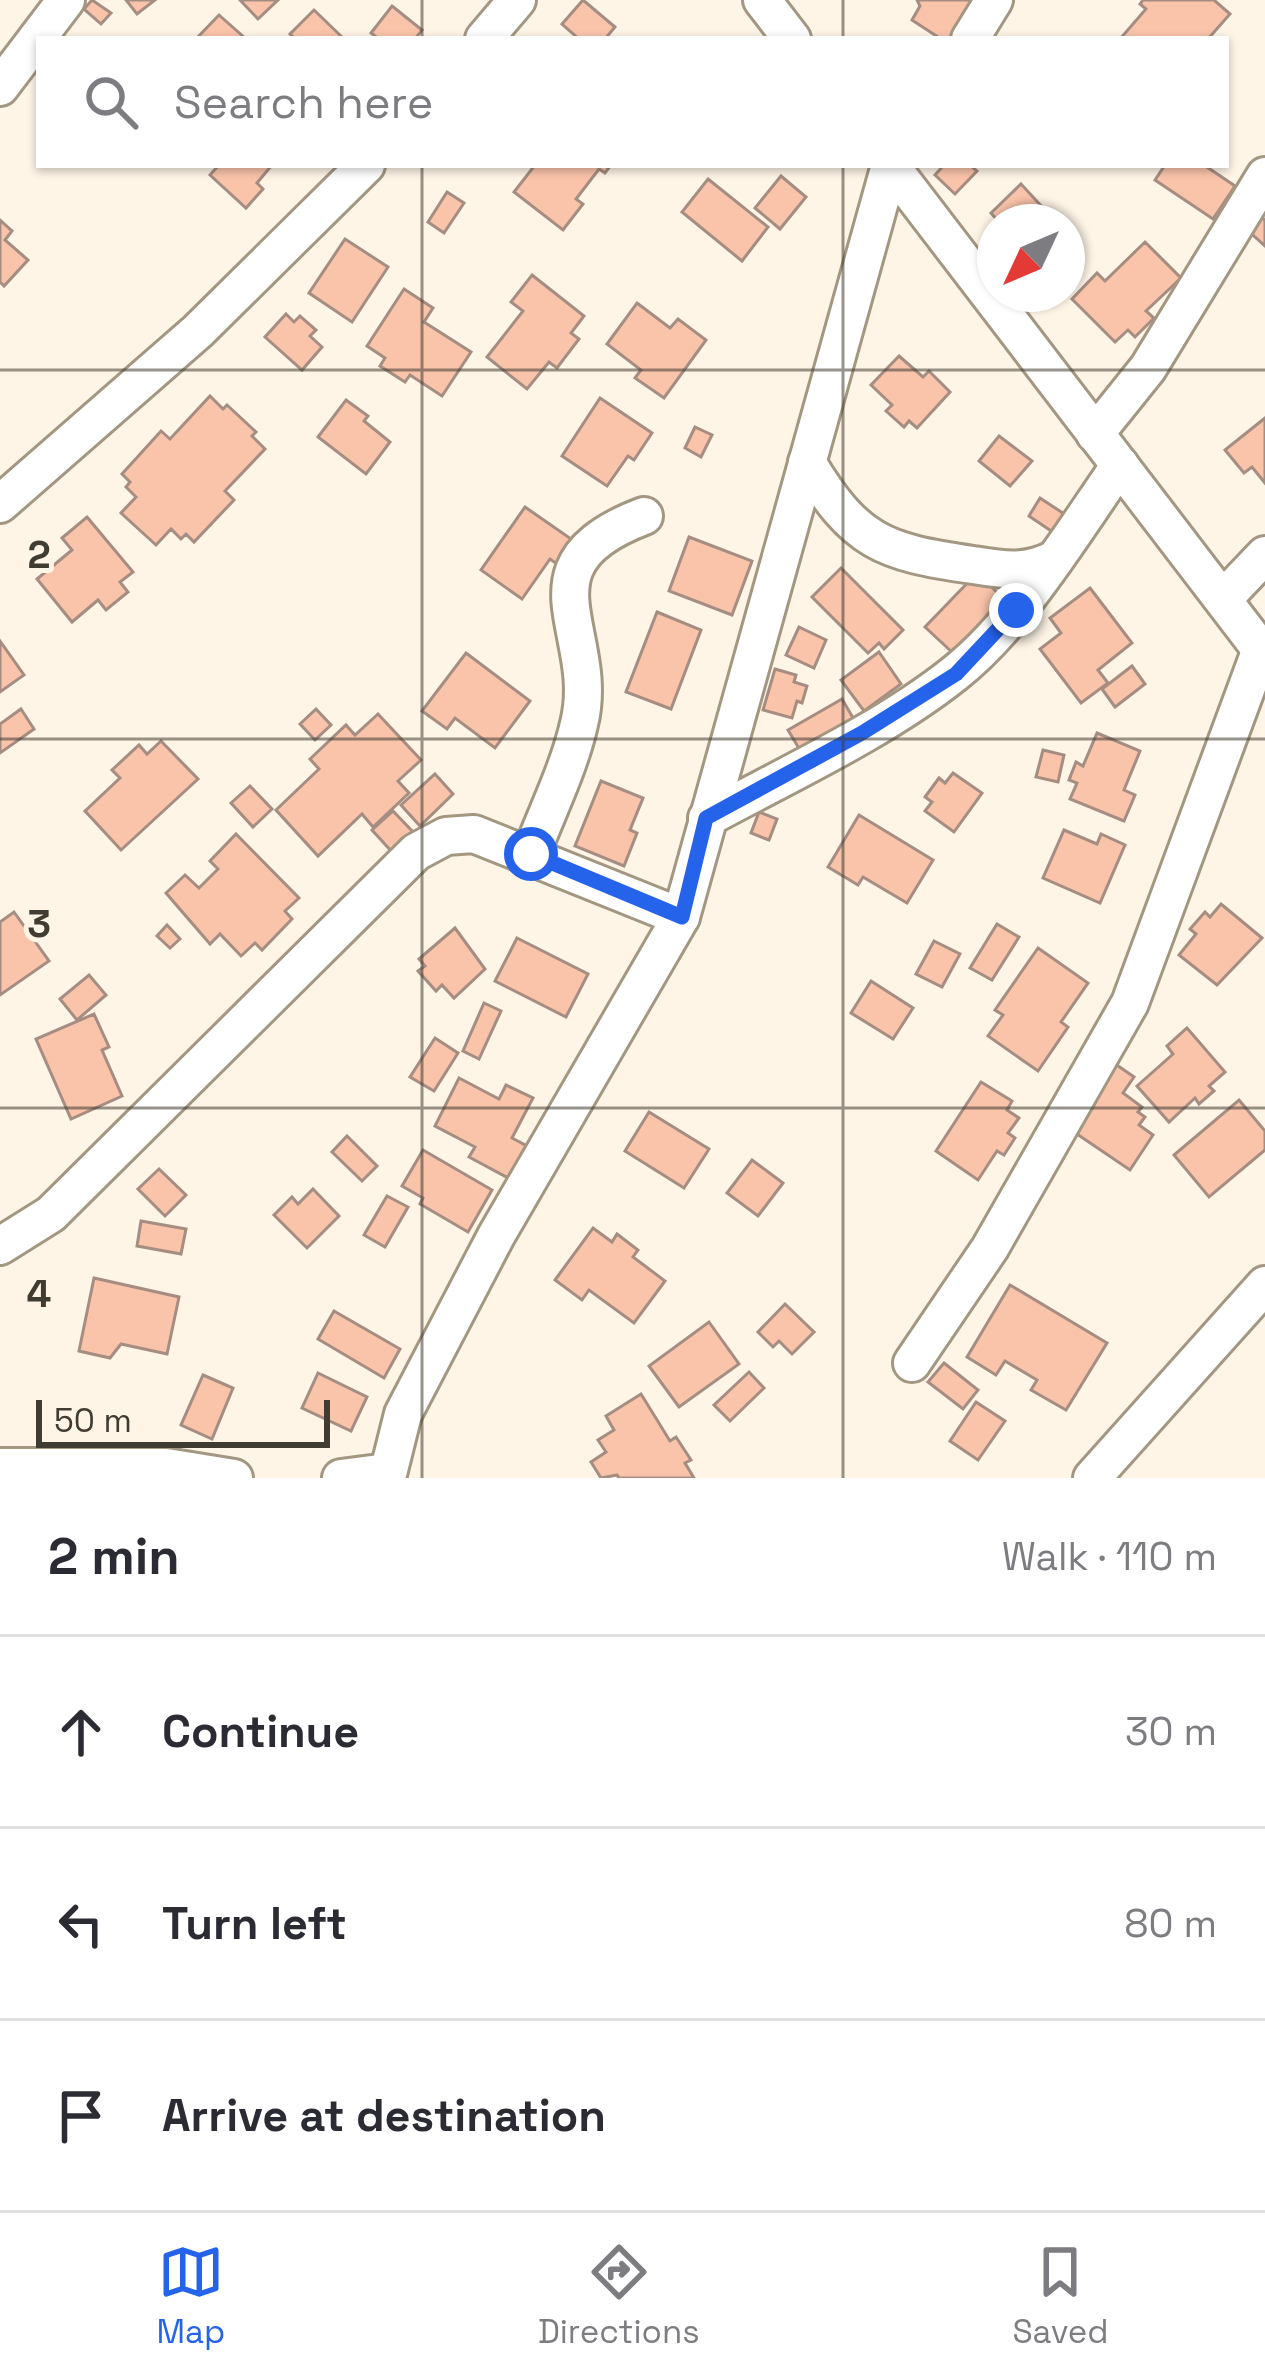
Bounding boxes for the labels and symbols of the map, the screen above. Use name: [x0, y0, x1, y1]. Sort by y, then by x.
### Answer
north arrow: [977, 204, 1085, 312]
text: 2: [27, 530, 51, 579]
route end: [989, 583, 1043, 637]
route start: [504, 827, 558, 881]
text: 3: [27, 899, 51, 948]
text: 4: [27, 1269, 51, 1318]
scale bar: [36, 1394, 330, 1447]

